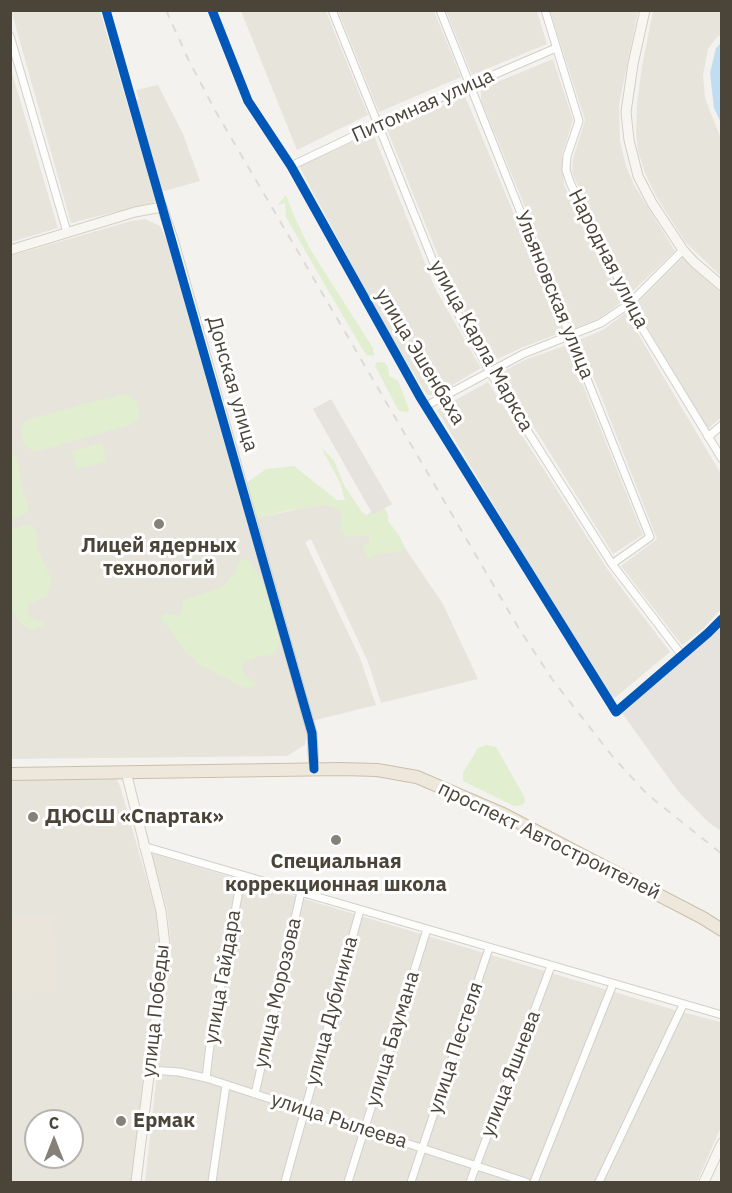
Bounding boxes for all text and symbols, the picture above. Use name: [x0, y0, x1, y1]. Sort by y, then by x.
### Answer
street label: Питомная улица: [348, 64, 498, 148]
street label: Народная улица: [563, 185, 653, 333]
street label: Ульяновская улица: [509, 207, 599, 383]
street label: улица Карла Маркса: [424, 256, 538, 436]
street label: улица Эшенбаха: [370, 285, 470, 429]
street label: Донская улица: [201, 314, 263, 454]
marker: Лицей ядерных технологий: [152, 517, 166, 531]
place label: Лицей ядерных технологий: [81, 534, 237, 581]
street label: проспект Автостроителей: [434, 777, 664, 905]
place label: ДЮСШ «Спартак»: [45, 805, 224, 829]
marker: ДЮСШ «Спартак»: [26, 810, 40, 824]
marker: Специальная коррекционная школа: [329, 833, 343, 847]
place label: Специальная коррекционная школа: [225, 850, 447, 897]
street label: улица Гайдара: [199, 908, 247, 1046]
street label: улица Морозова: [249, 916, 307, 1070]
street label: улица Дубинина: [301, 934, 363, 1088]
street label: улица Победы: [137, 943, 175, 1079]
street label: улица Баумана: [361, 968, 425, 1110]
street label: улица Пестеля: [423, 979, 489, 1117]
street label: улица Яшнева: [476, 1007, 546, 1141]
street label: улица Рылеева: [268, 1088, 410, 1154]
north arrow: [24, 1109, 84, 1169]
place label: Ермак: [133, 1109, 195, 1133]
text: С: [49, 1113, 59, 1133]
marker: Ермак: [114, 1114, 128, 1128]

